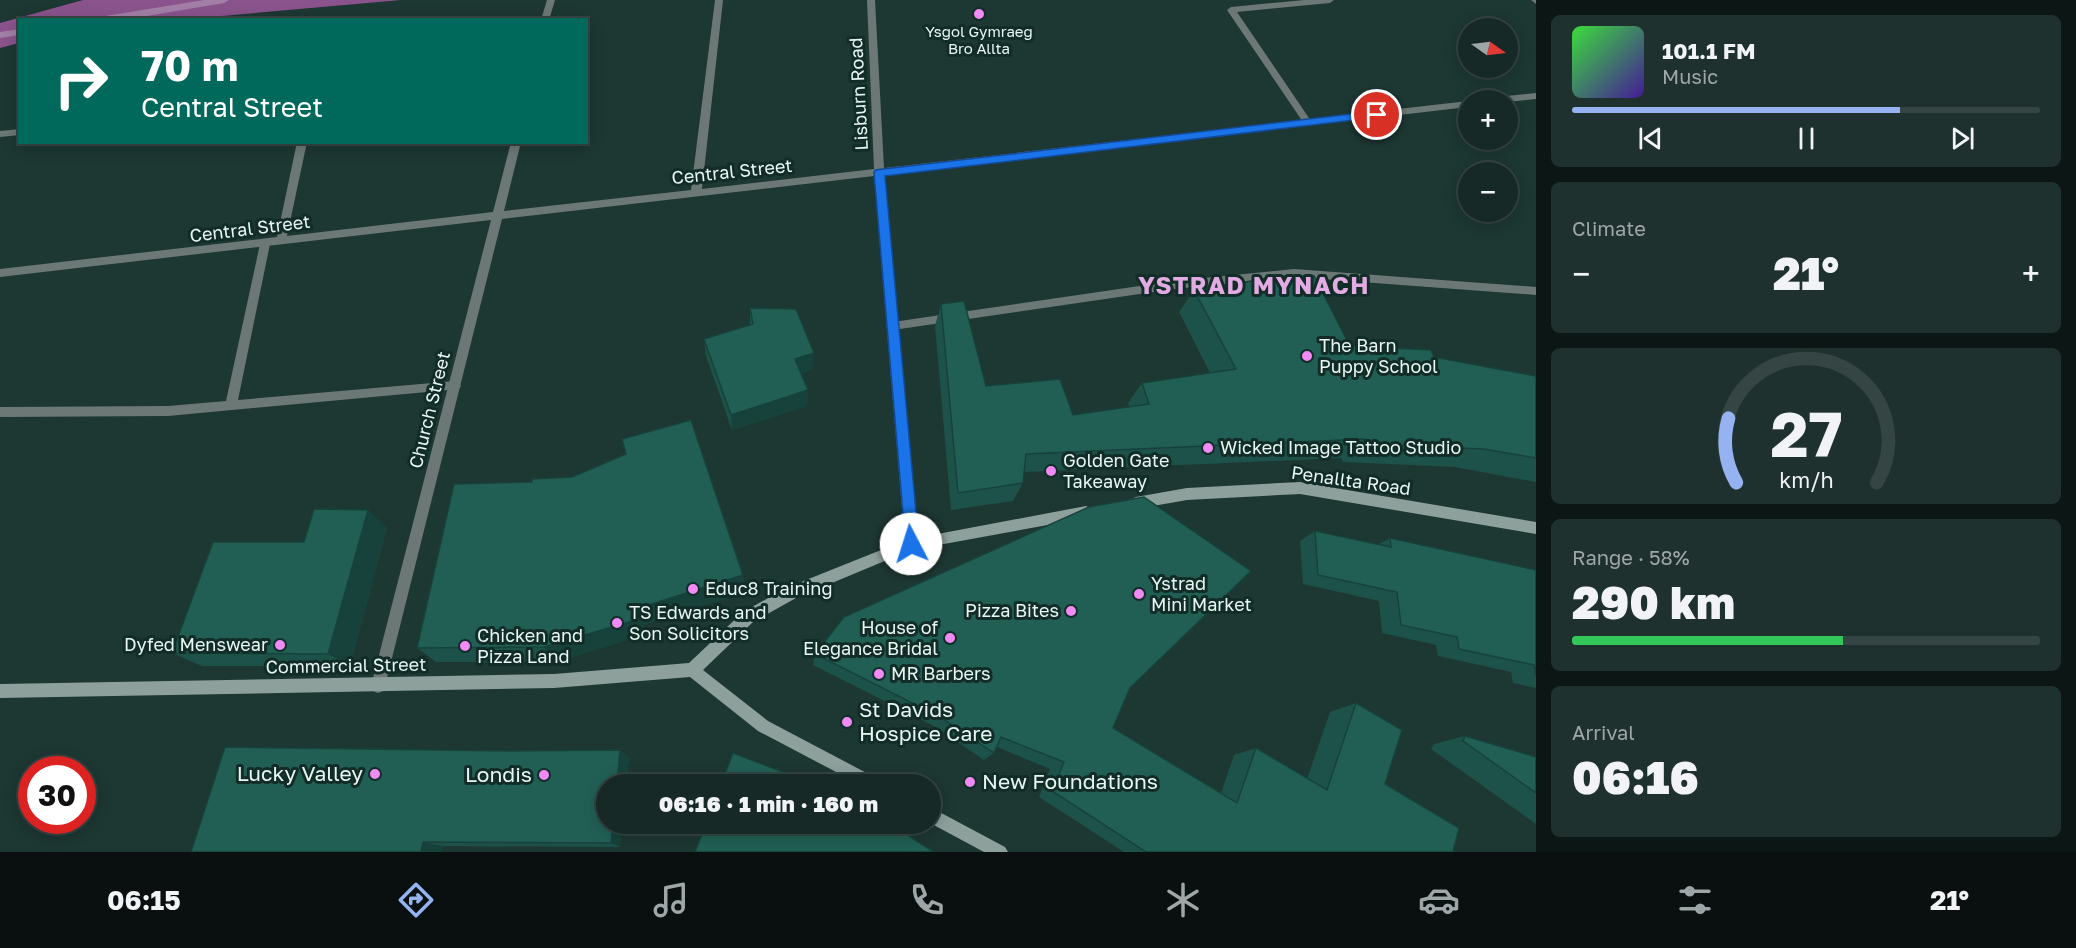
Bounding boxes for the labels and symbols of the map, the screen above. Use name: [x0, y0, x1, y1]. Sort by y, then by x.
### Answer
marker: Ysgol Gymraeg Bro Allta: [972, 7, 986, 21]
north arrow: [1458, 18, 1518, 78]
place label: Ysgol Gymraeg Bro Allta: [925, 22, 1033, 57]
street label: Lisburn Road: [844, 37, 872, 151]
pin: [1351, 89, 1402, 140]
street label: Central Street: [670, 154, 793, 188]
street label: Central Street: [188, 210, 311, 246]
district label: YSTRAD MYNACH: [1138, 270, 1370, 299]
place label: The Barn Puppy School: [1319, 334, 1438, 377]
street label: Church Street: [404, 349, 454, 470]
marker: The Barn Puppy School: [1300, 349, 1314, 363]
place label: Wicked Image Tattoo Studio: [1220, 436, 1461, 458]
marker: Wicked Image Tattoo Studio: [1201, 441, 1215, 455]
place label: Golden Gate Takeaway: [1063, 449, 1169, 492]
street label: Penallta Road: [1290, 461, 1412, 499]
marker: Golden Gate Takeaway: [1044, 464, 1058, 478]
position arrow: [879, 512, 943, 576]
place label: Ystrad Mini Market: [1151, 572, 1252, 615]
place label: Educ8 Training: [705, 577, 832, 599]
marker: Educ8 Training: [686, 582, 700, 596]
marker: Ystrad Mini Market: [1132, 587, 1146, 601]
place label: Pizza Bites: [965, 599, 1059, 621]
place label: TS Edwards and Son Solicitors: [629, 601, 767, 644]
marker: Pizza Bites: [1064, 604, 1078, 618]
marker: TS Edwards and Son Solicitors: [610, 616, 624, 630]
place label: House of Elegance Bridal: [803, 616, 938, 659]
place label: Chicken and Pizza Land: [477, 624, 583, 667]
marker: House of Elegance Bridal: [943, 631, 957, 645]
place label: Dyfed Menswear: [124, 633, 268, 655]
marker: Dyfed Menswear: [273, 638, 287, 652]
marker: Chicken and Pizza Land: [458, 639, 472, 653]
street label: Commercial Street: [266, 653, 426, 677]
place label: MR Barbers: [891, 662, 991, 684]
marker: MR Barbers: [872, 667, 886, 681]
place label: St Davids Hospice Care: [859, 696, 992, 746]
marker: St Davids Hospice Care: [840, 715, 854, 729]
speed limit sign: 30: [18, 756, 96, 834]
place label: Lucky Valley: [237, 760, 363, 786]
place label: Londis: [465, 761, 532, 787]
marker: Lucky Valley: [368, 767, 382, 781]
marker: Londis: [537, 768, 551, 782]
place label: New Foundations: [982, 768, 1158, 794]
marker: New Foundations: [963, 775, 977, 789]

